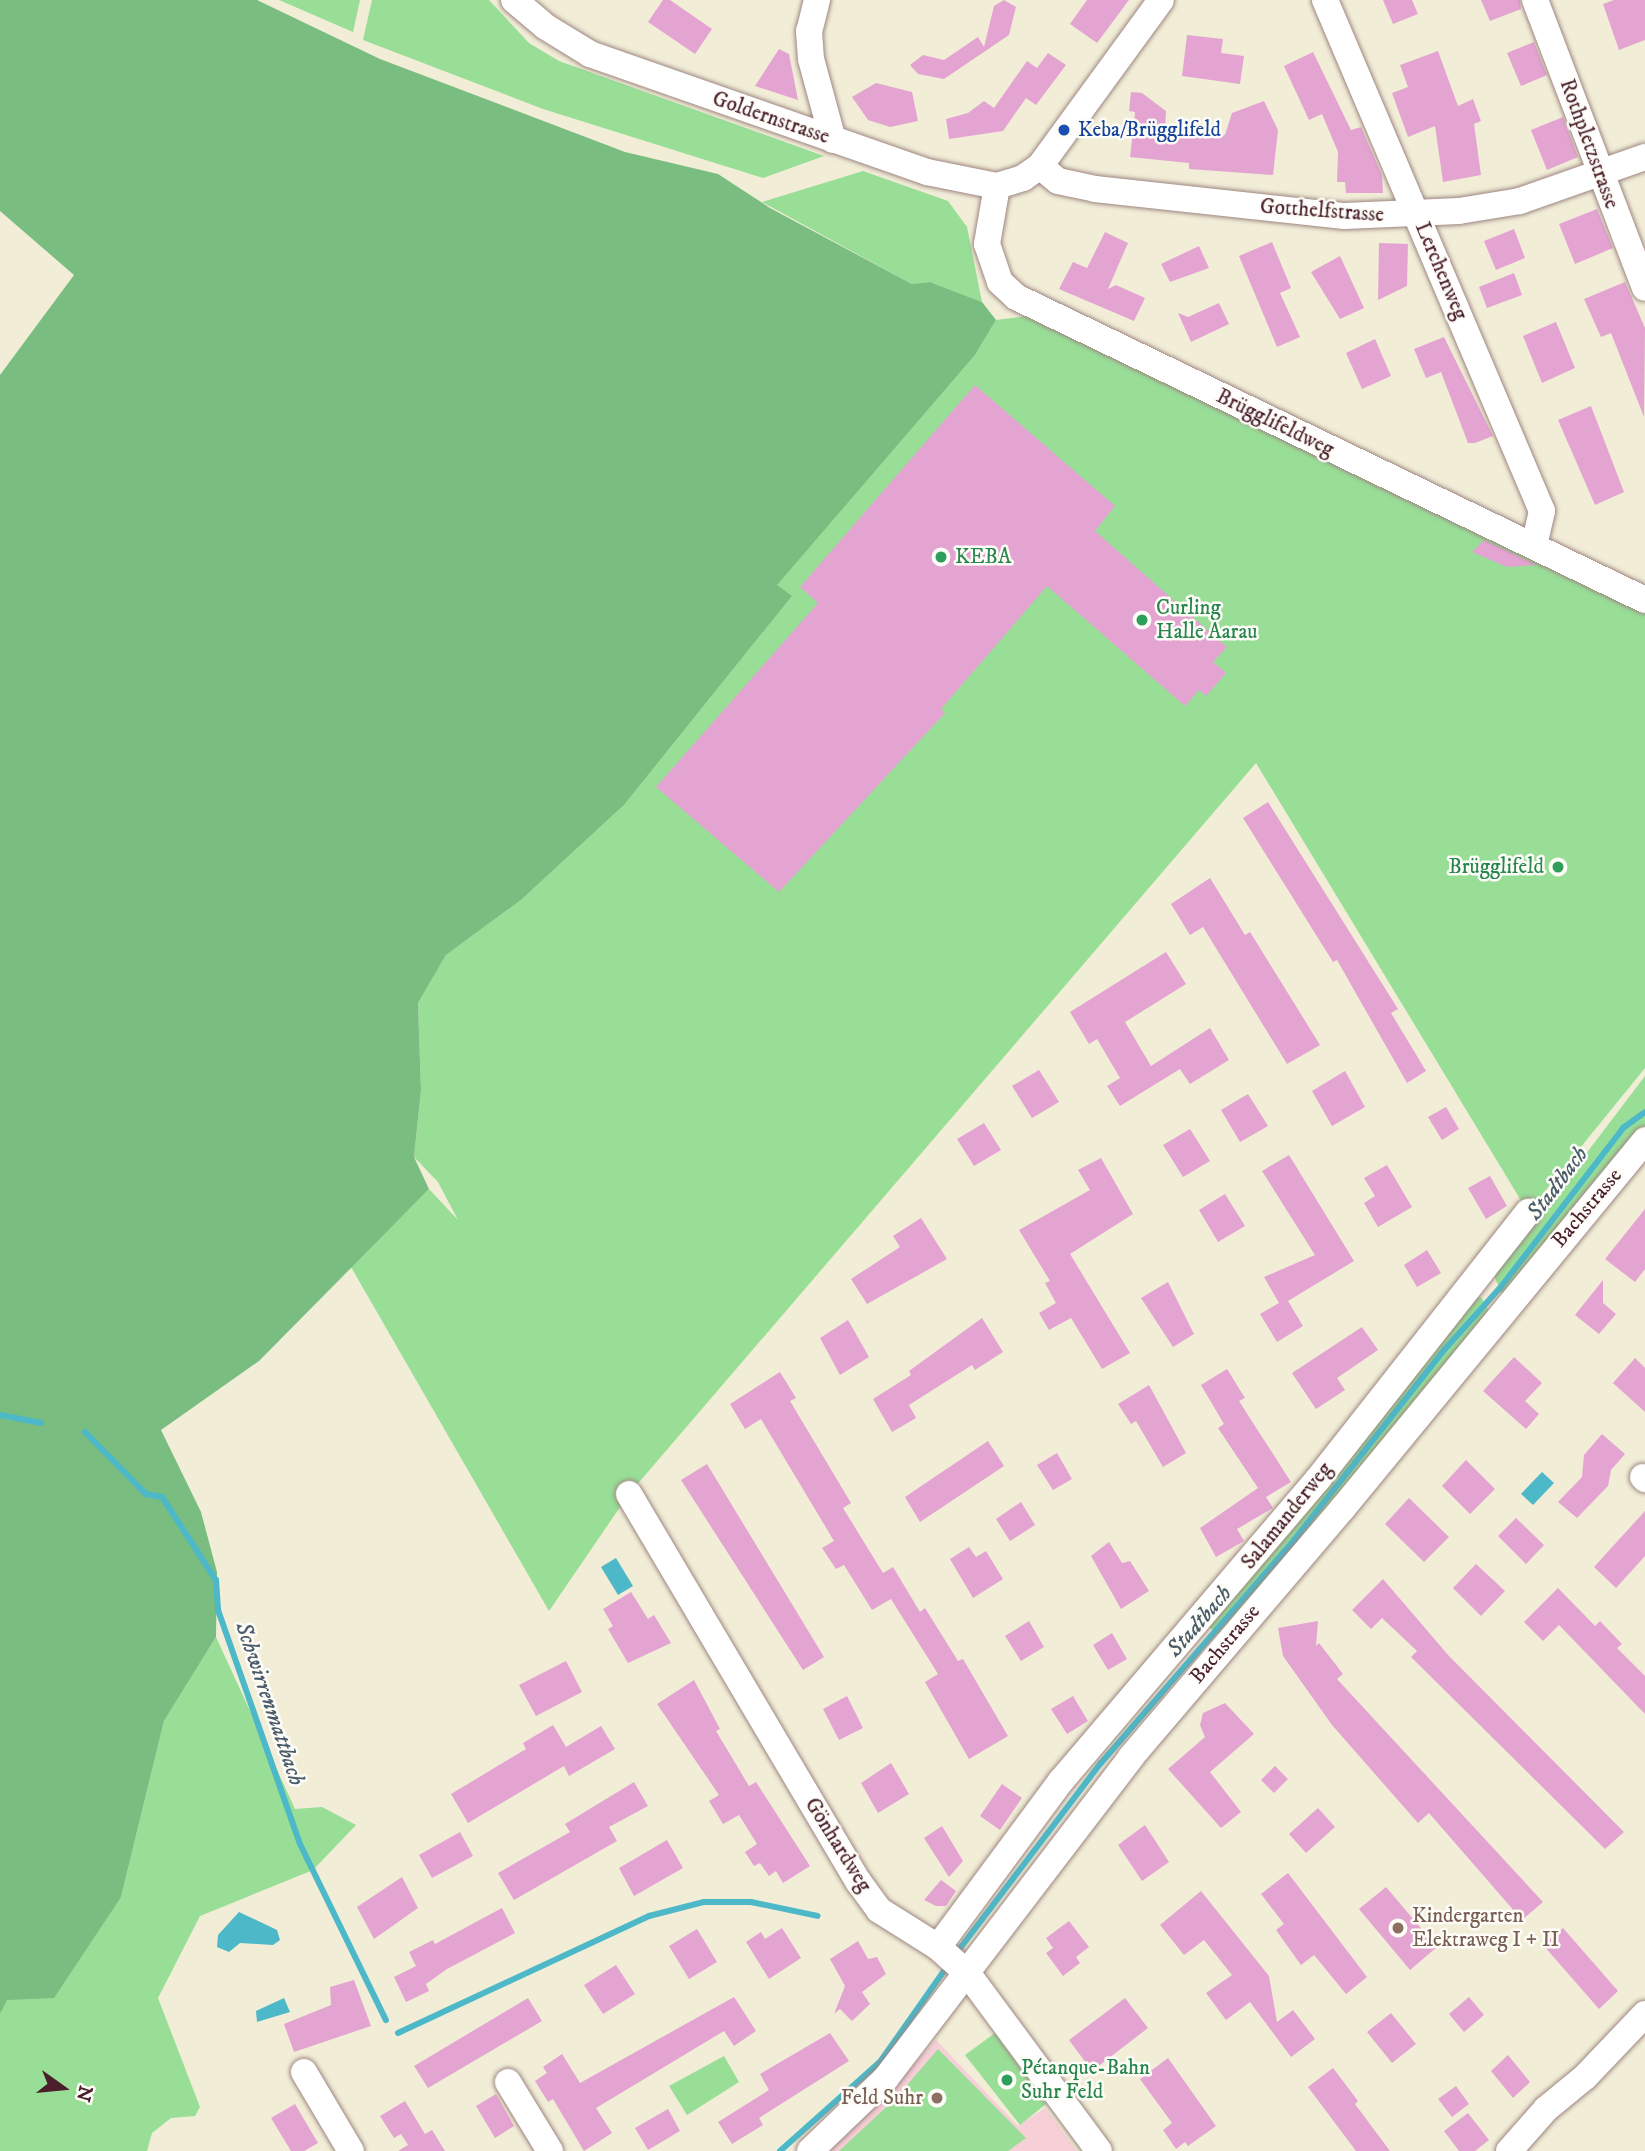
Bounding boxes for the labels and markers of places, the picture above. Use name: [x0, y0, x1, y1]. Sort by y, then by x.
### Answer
place label: Keba/Brügglifeld: [1078, 117, 1221, 143]
marker: Keba/Brügglifeld: [1056, 122, 1072, 138]
place label: KEBA: [955, 544, 1011, 570]
marker: KEBA: [933, 549, 949, 565]
place label: Curling Halle Aarau: [1156, 595, 1257, 645]
marker: Curling Halle Aarau: [1134, 612, 1150, 628]
place label: Brügglifeld: [1449, 854, 1544, 880]
marker: Brügglifeld: [1550, 859, 1566, 875]
place label: Kindergarten Elektraweg I + II: [1412, 1903, 1559, 1953]
marker: Kindergarten Elektraweg I + II: [1390, 1920, 1406, 1936]
place label: Pétanque-Bahn Suhr Feld: [1021, 2055, 1150, 2105]
marker: Pétanque-Bahn Suhr Feld: [999, 2072, 1015, 2088]
place label: Feld Suhr: [841, 2085, 923, 2111]
marker: Feld Suhr: [929, 2090, 945, 2106]

